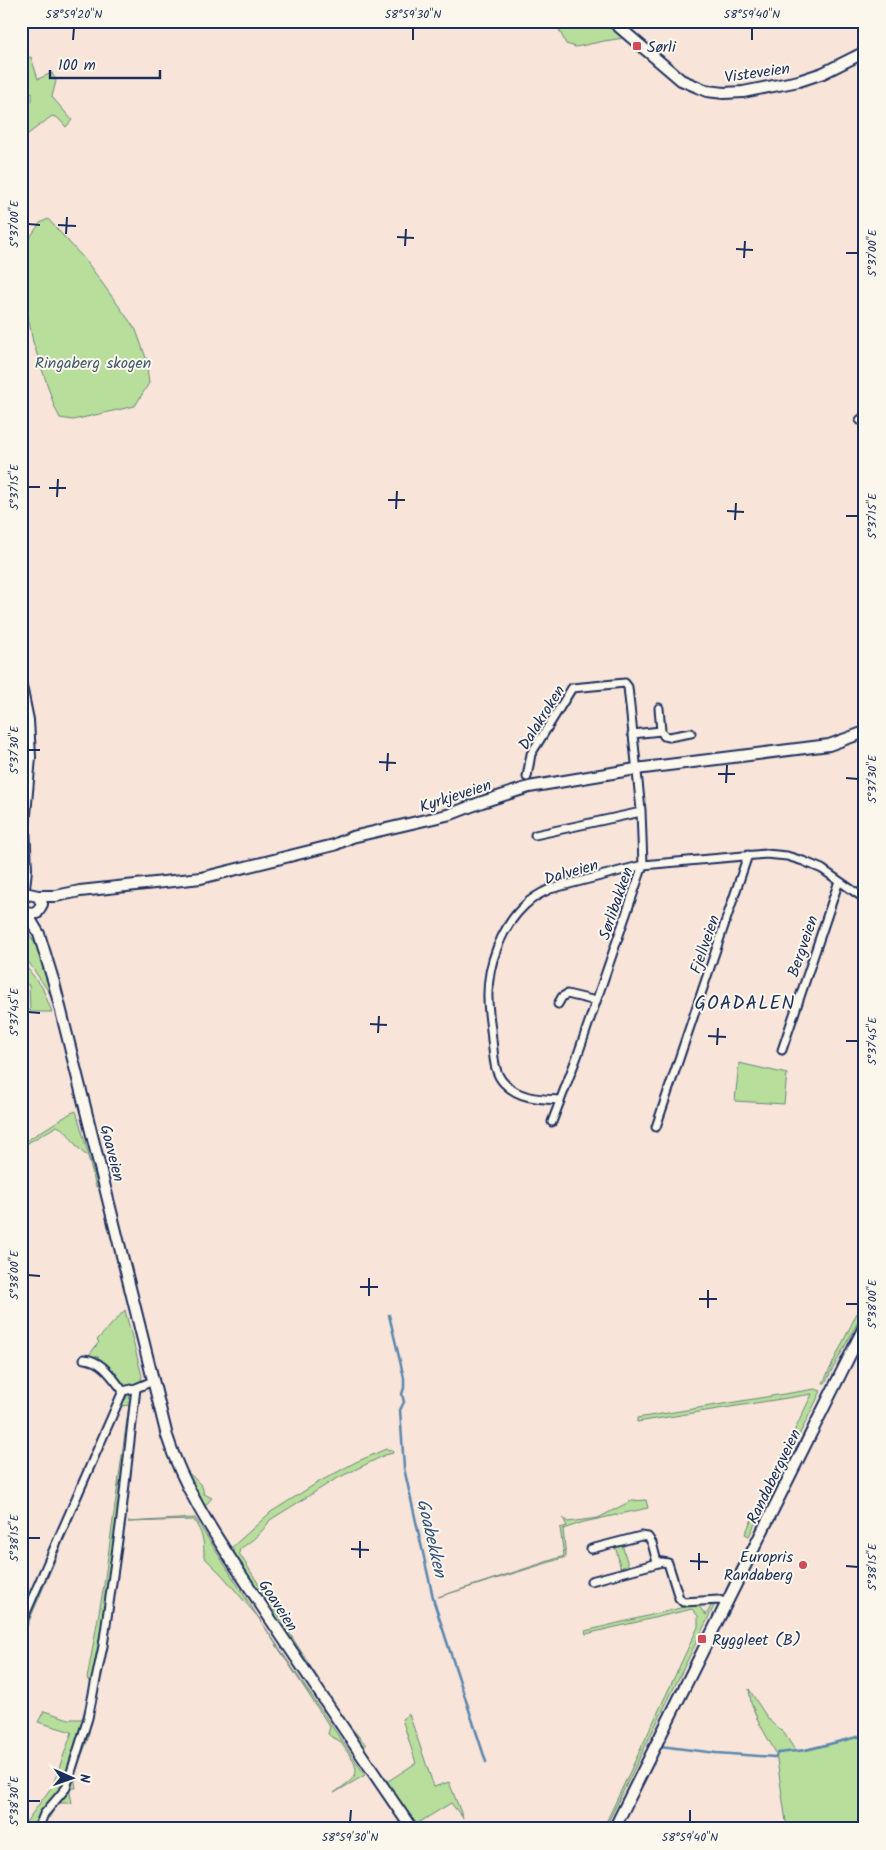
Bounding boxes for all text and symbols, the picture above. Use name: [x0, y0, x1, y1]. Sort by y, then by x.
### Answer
text: 58°59'20"N: [46, 5, 102, 24]
text: 58°59'30"N: [385, 5, 441, 24]
text: 58°59'40"N: [724, 5, 780, 24]
place label: Sørli: [647, 35, 677, 60]
marker: Sørli: [631, 40, 643, 52]
scale bar: [50, 48, 160, 80]
text: 100 m: [58, 54, 96, 78]
street label: Visteveien: [723, 57, 792, 90]
text: 5°37'00"E: [5, 199, 24, 248]
text: 5°37'00"E: [863, 228, 882, 277]
park label: Ringaberg skogen: [35, 351, 151, 376]
text: 5°37'15"E: [5, 463, 24, 510]
text: 5°37'15"E: [863, 492, 882, 539]
street label: Dalakroken: [512, 680, 572, 755]
text: 5°37'30"E: [5, 725, 24, 774]
text: 5°37'30"E: [863, 754, 882, 803]
street label: Kyrkjeveien: [416, 773, 495, 820]
street label: Dalveien: [541, 853, 601, 892]
street label: Sørlibakken: [592, 864, 641, 943]
street label: Fjellveien: [684, 912, 727, 977]
street label: Bergveien: [781, 912, 826, 981]
text: 5°37'45"E: [5, 987, 24, 1036]
district label: GOADALEN: [695, 989, 795, 1019]
text: 5°37'45"E: [863, 1016, 882, 1065]
street label: Goaveien: [92, 1122, 131, 1185]
text: 5°38'00"E: [5, 1249, 24, 1300]
text: 5°38'00"E: [863, 1278, 882, 1329]
street label: Randabergveien: [741, 1425, 808, 1528]
water label: Goabekken: [407, 1496, 454, 1582]
text: 5°38'15"E: [5, 1513, 24, 1562]
text: 5°38'15"E: [863, 1542, 882, 1591]
place label: Europris Randaberg: [724, 1545, 793, 1588]
marker: Europris Randaberg: [797, 1559, 809, 1571]
street label: Goaveien: [251, 1575, 304, 1637]
place label: Ryggleet (B): [712, 1628, 801, 1653]
marker: Ryggleet (B): [696, 1633, 708, 1645]
north arrow: [48, 1752, 98, 1802]
text: N: [73, 1774, 95, 1783]
text: 5°38'30"E: [5, 1775, 24, 1826]
text: 58°59'30"N: [322, 1828, 378, 1847]
text: 58°59'40"N: [662, 1828, 718, 1847]

